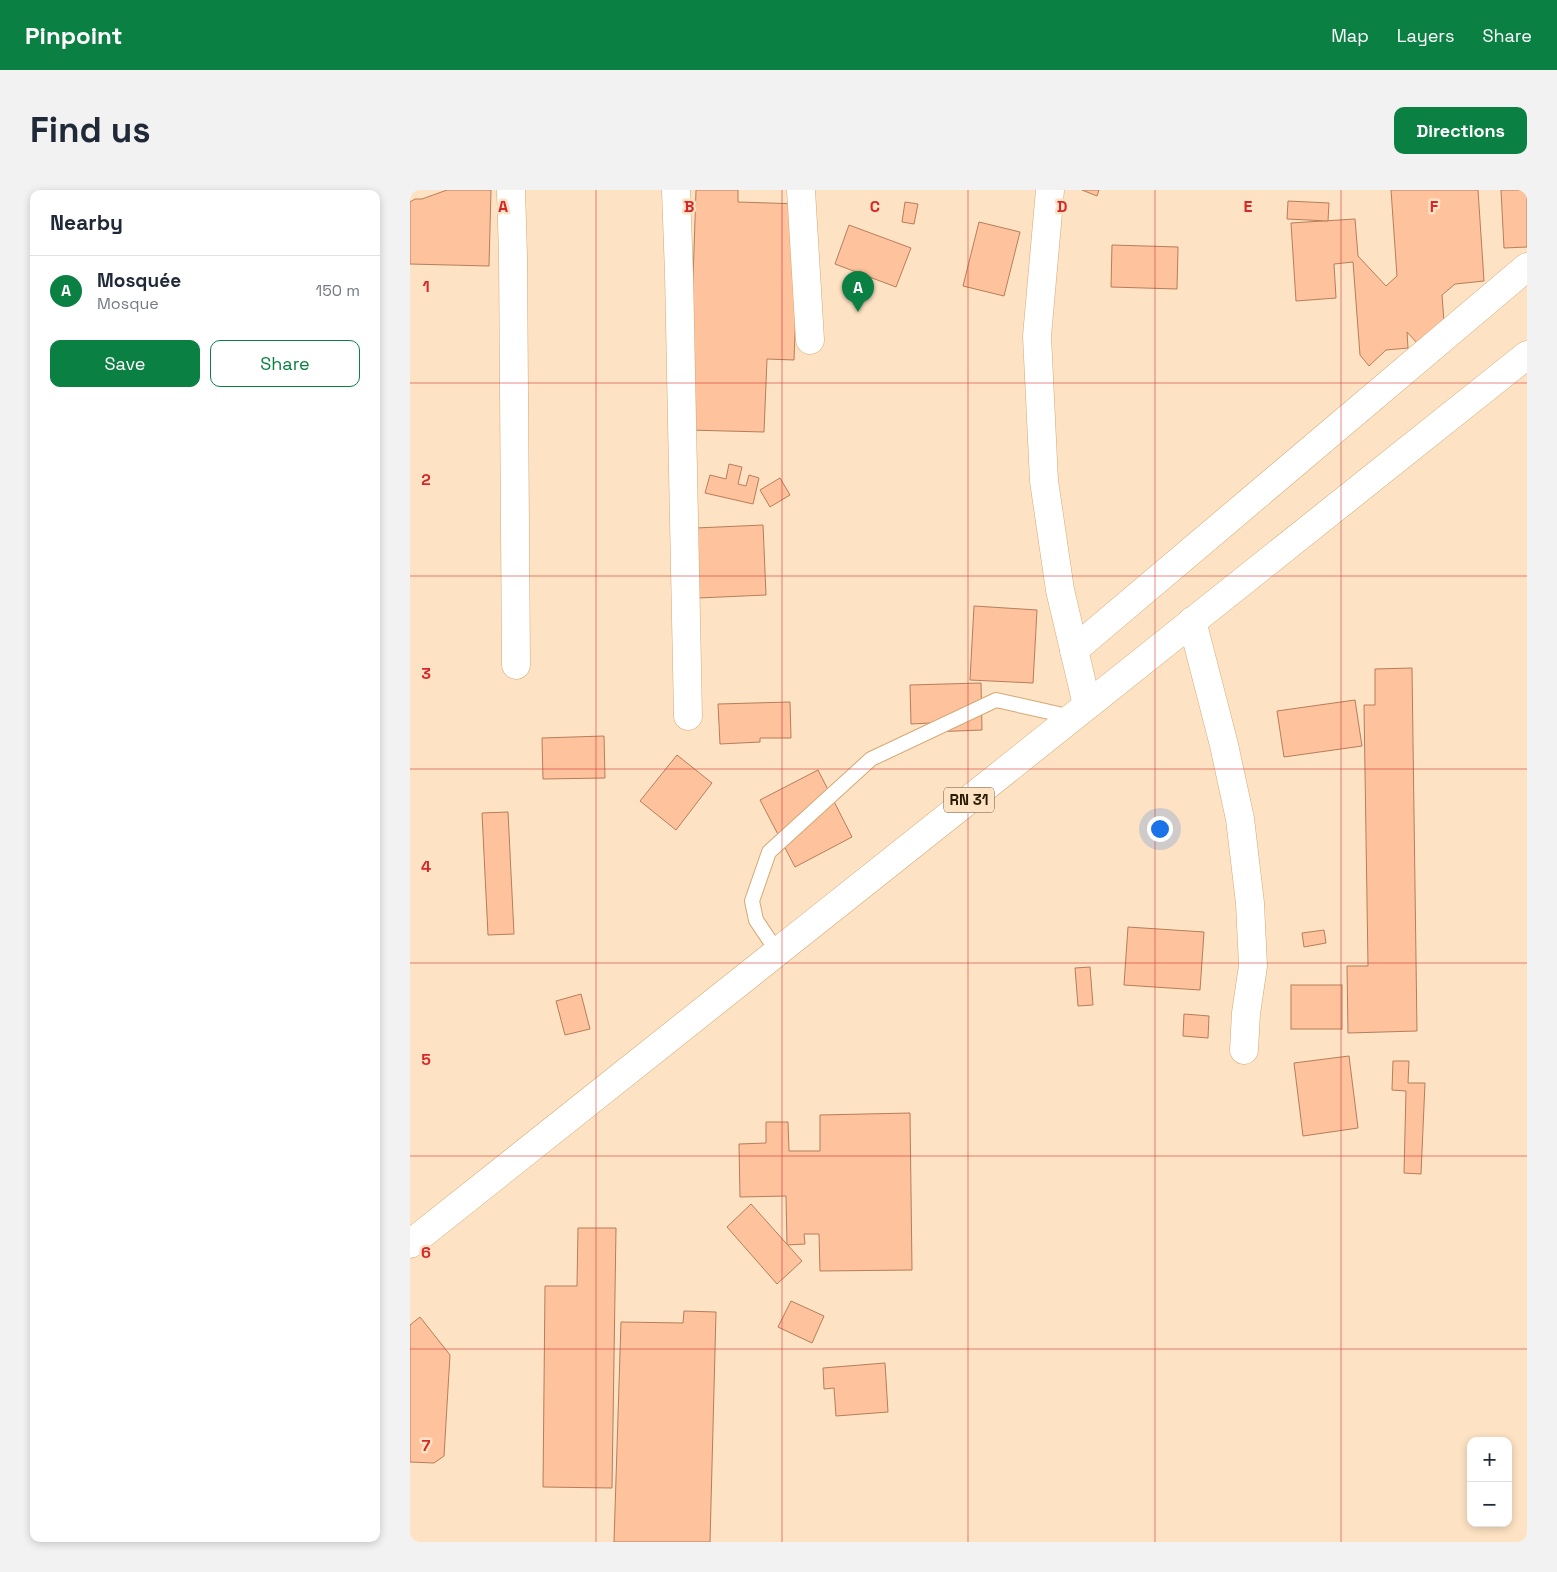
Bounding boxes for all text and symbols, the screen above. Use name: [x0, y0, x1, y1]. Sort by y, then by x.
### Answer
text: Pinpoint: [25, 20, 122, 51]
text: Map: [1331, 24, 1369, 47]
text: Layers: [1397, 24, 1454, 47]
text: Share: [1482, 24, 1532, 47]
button: Directions: [1394, 107, 1527, 154]
text: Find us: [30, 108, 151, 152]
text: A: [498, 196, 508, 217]
text: B: [684, 196, 694, 217]
text: C: [870, 196, 880, 217]
text: D: [1057, 196, 1067, 217]
text: E: [1244, 196, 1253, 217]
text: F: [1430, 196, 1439, 217]
text: Nearby: [50, 209, 123, 236]
text: Mosquée: [97, 268, 181, 293]
pin: A: [842, 271, 874, 312]
text: 1: [422, 276, 430, 297]
text: A: [61, 280, 71, 301]
text: 150 m: [316, 280, 360, 301]
text: Mosque: [97, 293, 159, 314]
button: Save: [50, 340, 200, 387]
button: Share: [210, 340, 360, 387]
text: 2: [421, 469, 431, 490]
text: 3: [421, 663, 431, 684]
road number: RN 31: [944, 788, 994, 812]
your location: [1147, 816, 1173, 842]
text: 4: [421, 856, 431, 877]
text: 5: [421, 1049, 431, 1070]
text: 6: [421, 1242, 431, 1263]
text: 7: [422, 1435, 431, 1456]
map controls: [1467, 1437, 1512, 1527]
button: +: [1467, 1437, 1512, 1482]
button: −: [1467, 1482, 1512, 1527]

